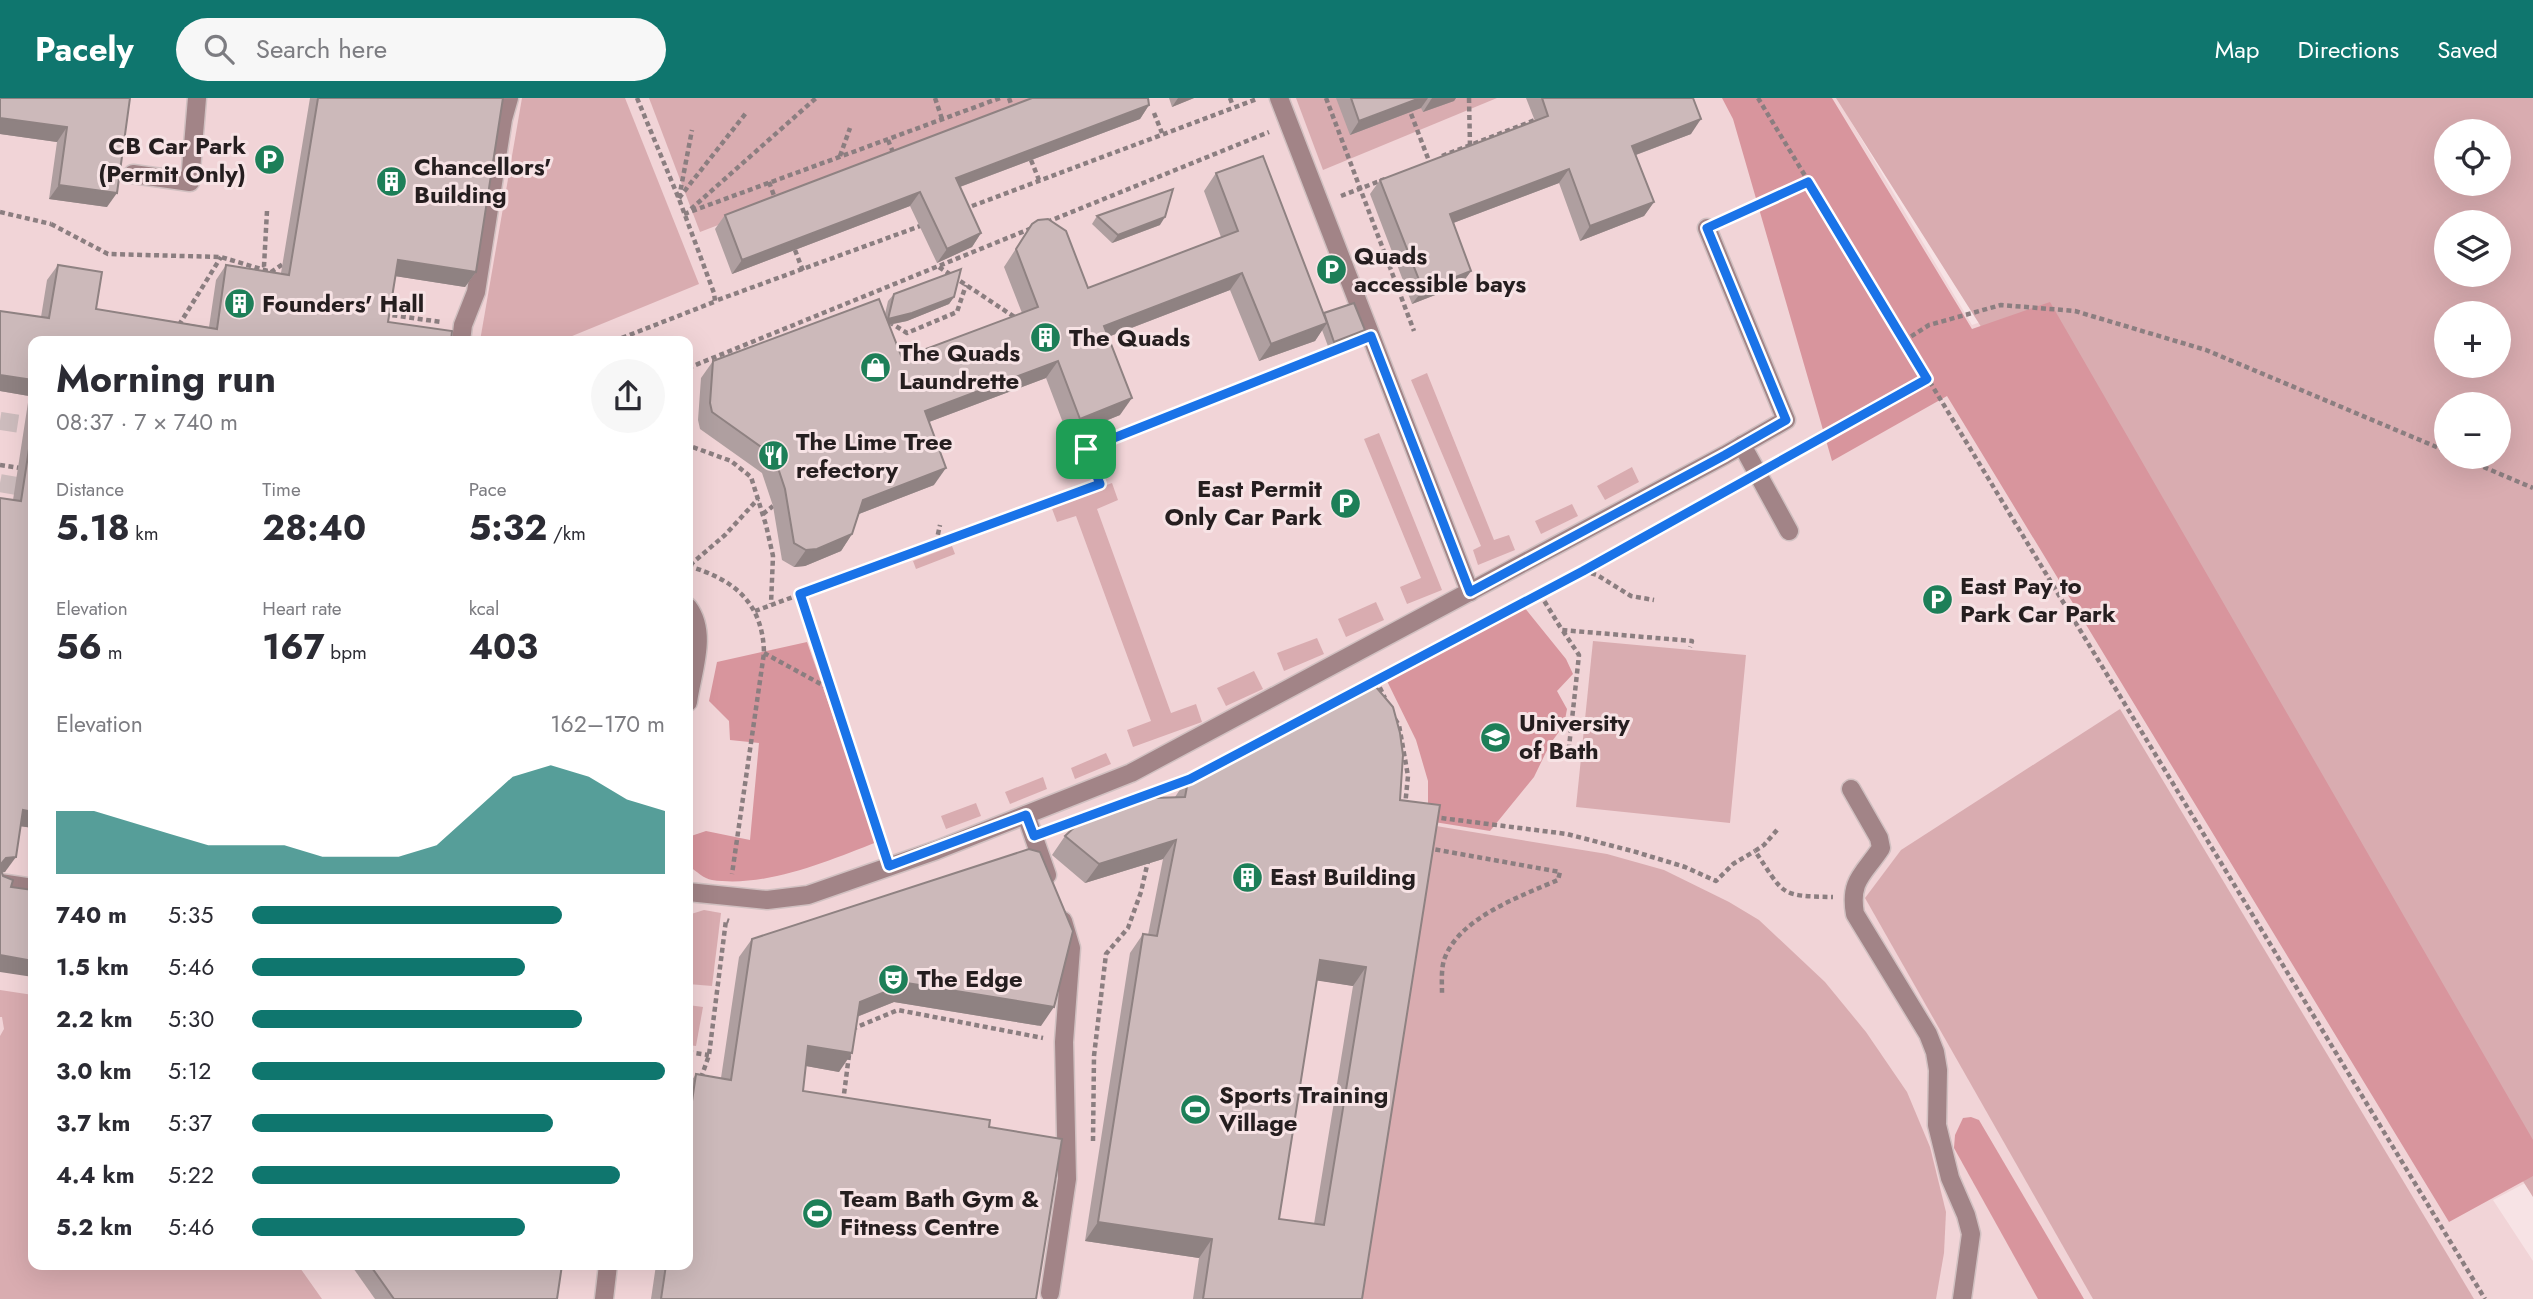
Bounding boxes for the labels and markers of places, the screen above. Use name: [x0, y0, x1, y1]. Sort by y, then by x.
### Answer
place label: CB Car Park (Permit Only): [98, 128, 246, 191]
parking icon: CB Car Park (Permit Only): [252, 143, 286, 177]
place label: Chancellors' Building: [414, 149, 551, 212]
building icon: Chancellors' Building: [374, 164, 408, 198]
place label: Quads accessible bays: [1354, 238, 1526, 301]
parking icon: Quads accessible bays: [1314, 253, 1348, 287]
place label: Founders' Hall: [262, 286, 424, 321]
building icon: Founders' Hall: [222, 287, 256, 321]
place label: The Quads: [1069, 320, 1190, 355]
building icon: The Quads: [1029, 321, 1063, 355]
place label: The Quads Laundrette: [899, 335, 1020, 398]
shop icon: The Quads Laundrette: [859, 350, 893, 384]
pin: [1056, 419, 1116, 479]
place label: The Lime Tree refectory: [796, 424, 953, 487]
restaurant icon: The Lime Tree refectory: [756, 439, 790, 473]
place label: East Permit Only Car Park: [1165, 471, 1322, 534]
parking icon: East Permit Only Car Park: [1328, 486, 1362, 520]
place label: East Pay to Park Car Park: [1960, 568, 2116, 631]
parking icon: East Pay to Park Car Park: [1920, 583, 1954, 617]
place label: University of Bath: [1519, 705, 1630, 768]
school or university icon: University of Bath: [1479, 720, 1513, 754]
place label: East Building: [1270, 859, 1416, 894]
building icon: East Building: [1230, 860, 1264, 894]
place label: The Edge: [917, 961, 1023, 996]
theatre icon: The Edge: [877, 962, 911, 996]
place label: Sports Training Village: [1218, 1077, 1388, 1140]
sports icon: Sports Training Village: [1179, 1092, 1213, 1126]
place label: Team Bath Gym & Fitness Centre: [840, 1181, 1039, 1244]
sports icon: Team Bath Gym & Fitness Centre: [800, 1196, 834, 1230]

